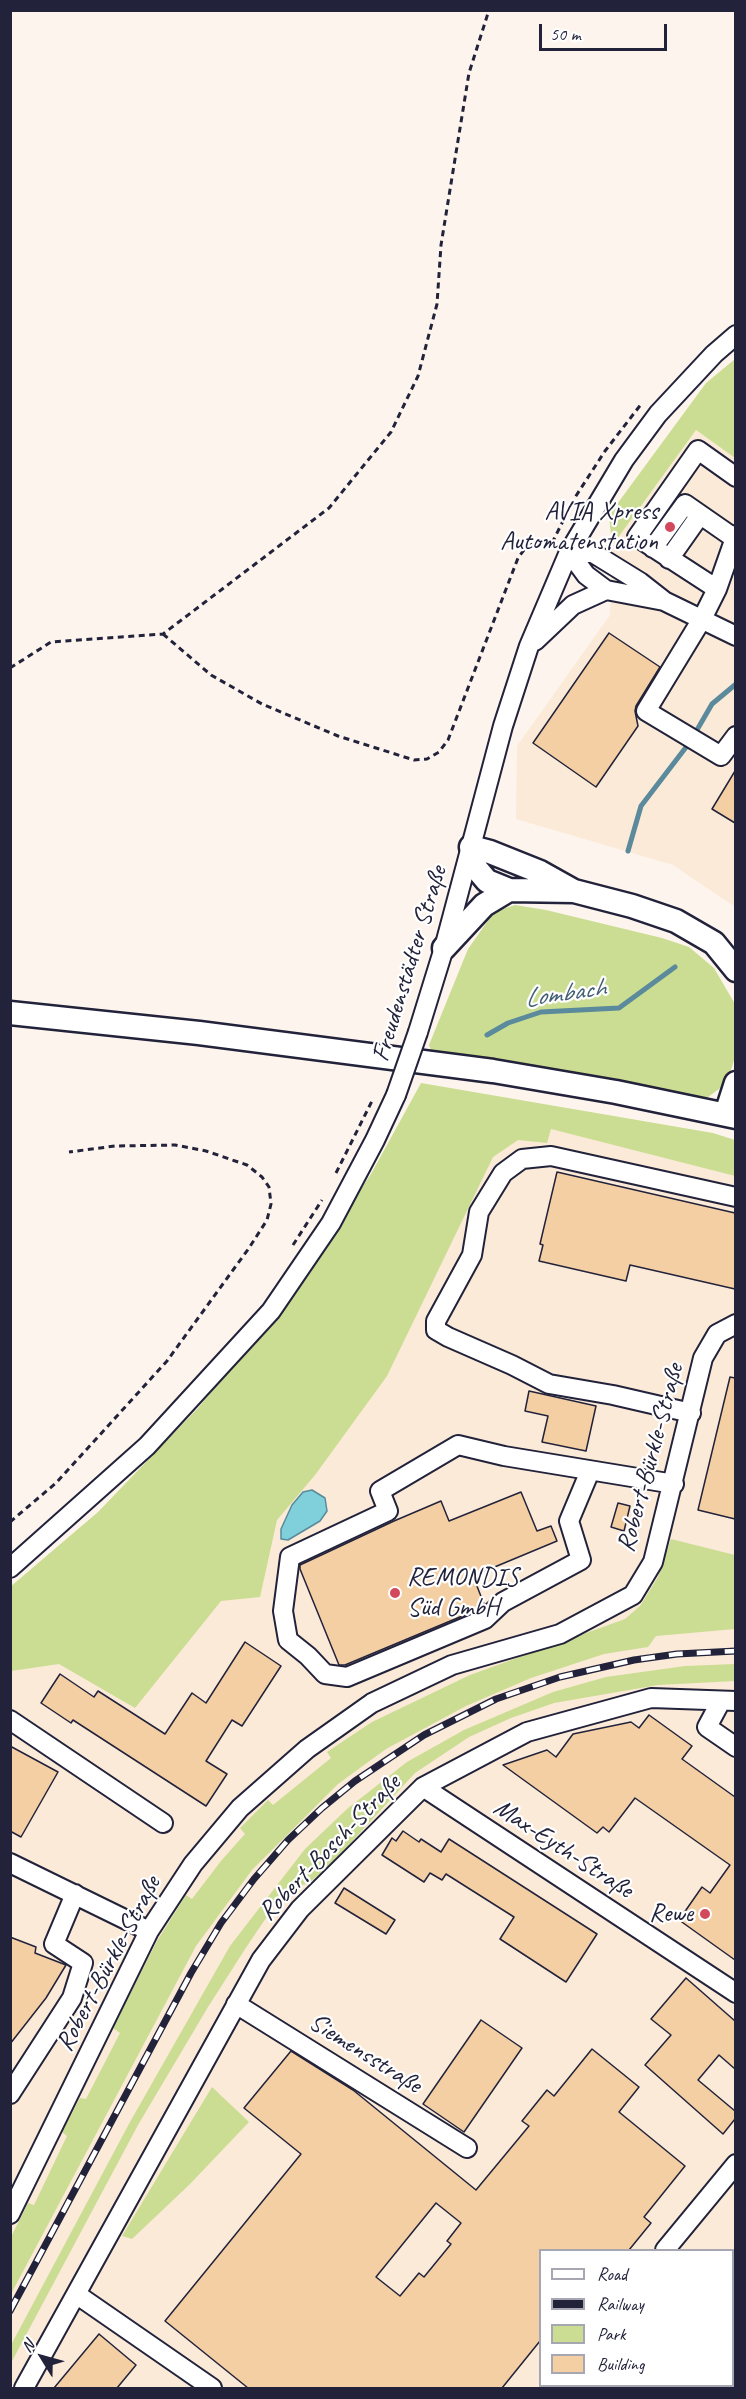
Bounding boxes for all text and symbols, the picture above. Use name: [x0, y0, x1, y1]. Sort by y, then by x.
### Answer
scale bar: [542, 12, 670, 50]
text: 50 m: [550, 23, 581, 45]
place label: AVIA Xpress Automatenstation: [500, 496, 658, 558]
marker: AVIA Xpress Automatenstation: [663, 520, 677, 534]
street label: Freudenstädter Straße: [365, 863, 455, 1065]
water label: Lombach: [522, 972, 608, 1016]
street label: Robert-Bürkle-Straße: [611, 1360, 691, 1556]
place label: REMONDIS Süd GmbH: [407, 1562, 518, 1624]
marker: REMONDIS Süd GmbH: [388, 1586, 402, 1600]
street label: Robert-Bosch-Straße: [252, 1768, 408, 1928]
street label: Max-Eyth-Straße: [487, 1792, 639, 1906]
street label: Robert-Bürkle-Straße: [50, 1871, 168, 2057]
place label: Rewe: [649, 1898, 693, 1930]
marker: Rewe: [698, 1907, 712, 1921]
street label: Siemensstraße: [303, 2007, 427, 2101]
legend: [539, 2249, 734, 2387]
text: Road: [597, 2263, 627, 2285]
text: Railway: [597, 2293, 644, 2315]
text: Park: [597, 2323, 626, 2345]
north arrow: [12, 2327, 72, 2387]
text: N: [17, 2336, 39, 2356]
text: Building: [597, 2353, 644, 2375]

